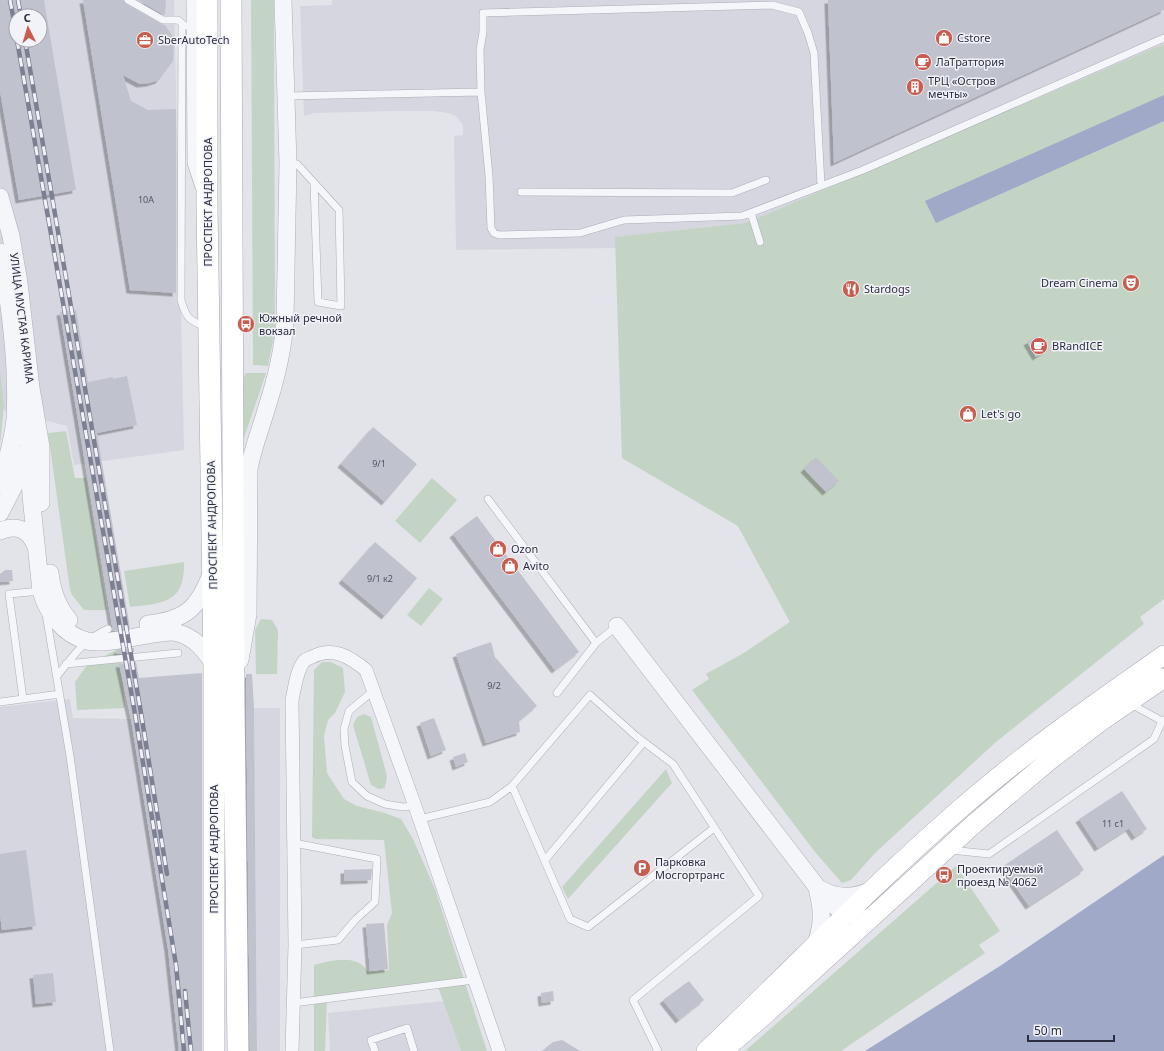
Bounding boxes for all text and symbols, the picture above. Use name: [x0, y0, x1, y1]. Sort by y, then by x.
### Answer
north arrow: [8, 8, 48, 48]
text: С: [23, 10, 31, 25]
shop icon: Cstore: [934, 28, 954, 48]
office icon: SberAutoTech: [135, 30, 155, 50]
place label: Cstore: [957, 30, 990, 45]
place label: SberAutoTech: [158, 32, 230, 47]
cafe icon: ЛаТраттория: [913, 52, 933, 72]
place label: ЛаТраттория: [936, 54, 1004, 69]
place label: ТРЦ «Остров мечты»: [928, 73, 996, 101]
building icon: ТРЦ «Остров мечты»: [905, 77, 925, 97]
street label: ПРОСПЕКТ АНДРОПОВА: [200, 137, 215, 267]
house number: 10А: [138, 193, 154, 206]
street label: УЛИЦА МУСТАЯ КАРИМА: [7, 252, 38, 385]
theatre icon: Dream Cinema: [1121, 273, 1141, 293]
place label: Dream Cinema: [1041, 275, 1118, 290]
restaurant icon: Stardogs: [841, 279, 861, 299]
place label: Stardogs: [864, 281, 910, 296]
place label: Южный речной вокзал: [259, 310, 342, 338]
bus stop icon: Южный речной вокзал: [236, 314, 256, 334]
cafe icon: BRandICE: [1029, 336, 1049, 356]
place label: BRandICE: [1052, 338, 1103, 353]
shop icon: Let's go: [958, 404, 978, 424]
place label: Let's go: [981, 406, 1021, 421]
house number: 9/1: [372, 457, 386, 470]
street label: ПРОСПЕКТ АНДРОПОВА: [203, 459, 220, 590]
shop icon: Ozon: [488, 539, 508, 559]
place label: Ozon: [511, 541, 538, 556]
shop icon: Avito: [500, 556, 520, 576]
place label: Avito: [523, 558, 549, 573]
house number: 9/1 к2: [367, 572, 393, 585]
house number: 9/2: [487, 679, 501, 692]
street label: ПРОСПЕКТ АНДРОПОВА: [206, 784, 221, 914]
house number: 11 с1: [1102, 817, 1124, 830]
place label: Парковка Мосгортранс: [655, 854, 725, 882]
parking icon: Парковка Мосгортранс: [632, 858, 652, 878]
place label: Проектируемый проезд № 4062: [957, 861, 1043, 889]
bus stop icon: Проектируемый проезд № 4062: [934, 865, 954, 885]
scale bar: [1028, 1017, 1114, 1043]
text: 50 m: [1034, 1022, 1062, 1039]

